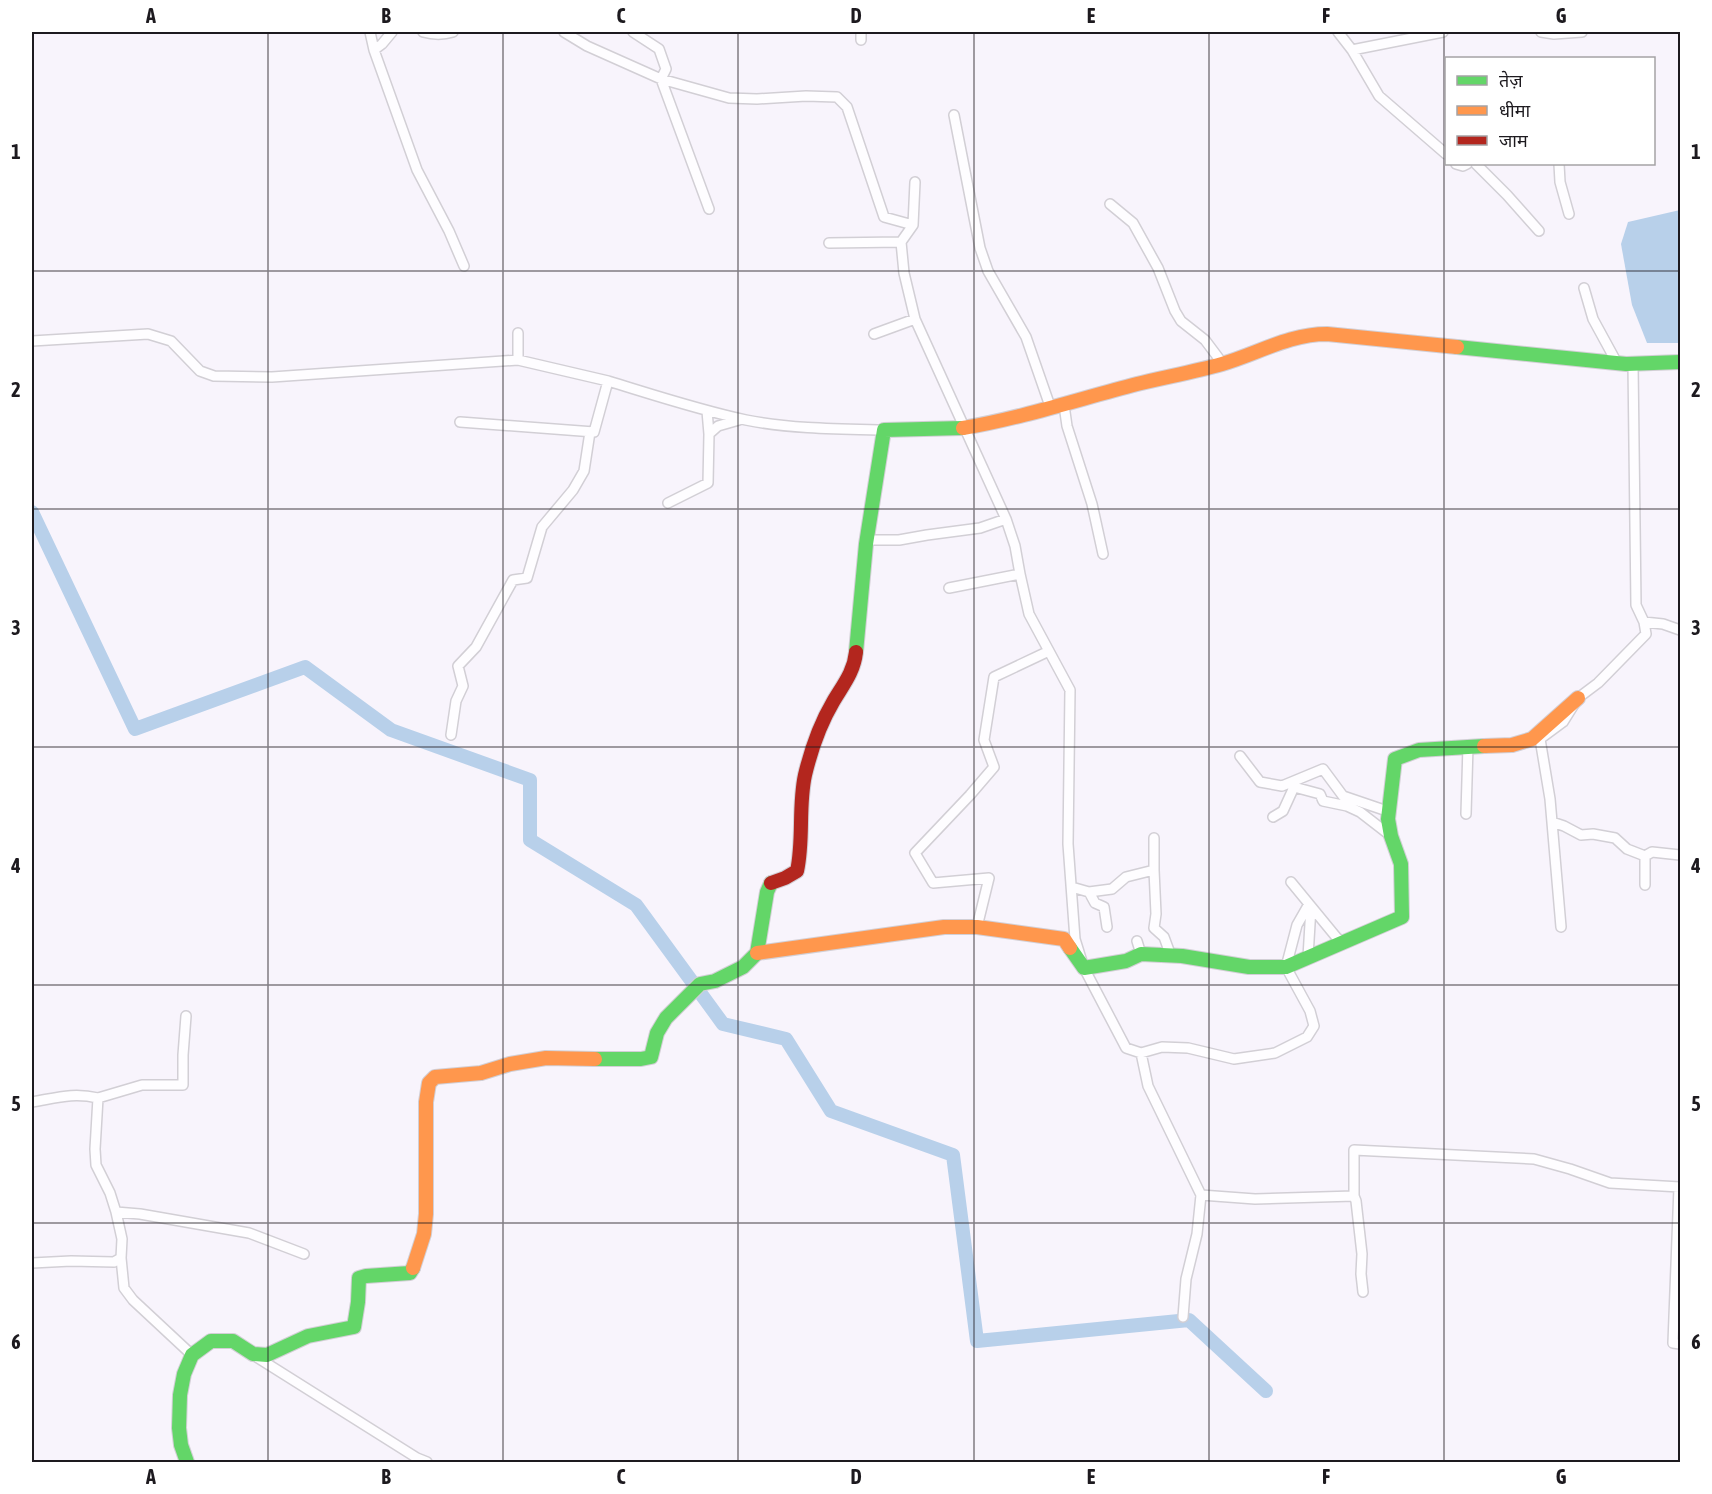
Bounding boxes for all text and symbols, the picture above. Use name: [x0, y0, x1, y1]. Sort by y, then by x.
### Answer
text: A: [145, 4, 156, 27]
text: B: [381, 4, 391, 27]
text: C: [617, 4, 626, 27]
text: D: [850, 4, 862, 27]
text: E: [1087, 4, 1096, 27]
text: F: [1322, 4, 1330, 27]
text: G: [1556, 4, 1567, 27]
legend: [1445, 57, 1655, 165]
text: तेज़: [1499, 70, 1523, 91]
text: धीमा: [1499, 100, 1530, 121]
text: जाम: [1499, 130, 1529, 151]
text: 1: [11, 140, 21, 163]
text: 1: [1691, 140, 1701, 163]
text: 2: [11, 378, 21, 401]
text: 2: [1691, 378, 1701, 401]
text: 3: [11, 616, 21, 639]
text: 3: [1691, 616, 1701, 639]
text: 4: [10, 854, 21, 877]
text: 4: [1690, 854, 1701, 877]
text: 5: [11, 1092, 21, 1115]
text: 5: [1691, 1092, 1701, 1115]
text: 6: [11, 1330, 21, 1353]
text: 6: [1691, 1330, 1701, 1353]
text: A: [145, 1465, 156, 1488]
text: B: [381, 1465, 391, 1488]
text: C: [617, 1465, 626, 1488]
text: D: [850, 1465, 862, 1488]
text: E: [1087, 1465, 1096, 1488]
text: F: [1322, 1465, 1330, 1488]
text: G: [1556, 1465, 1567, 1488]

